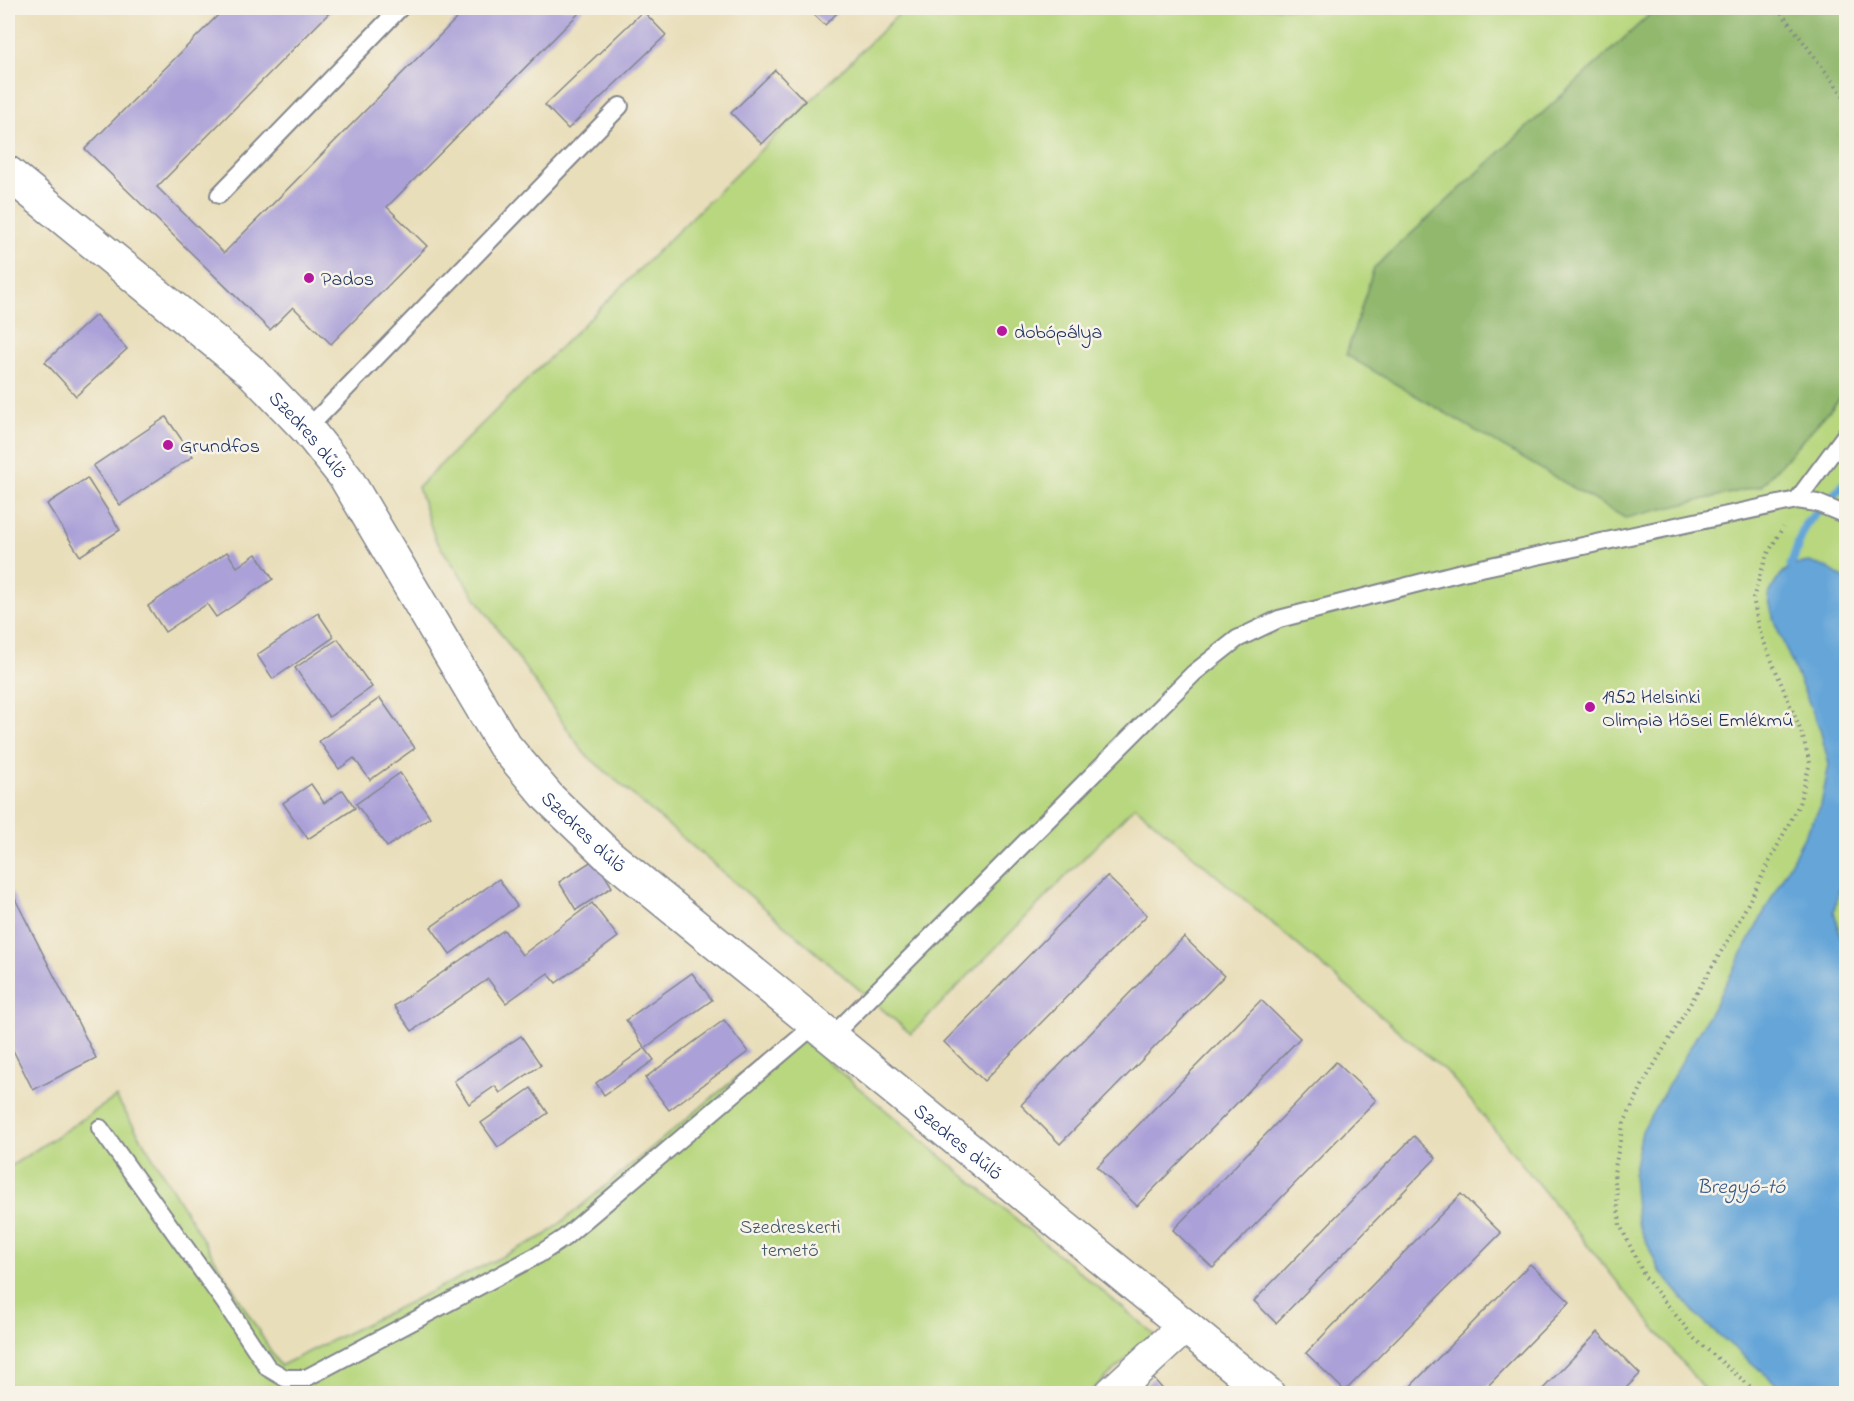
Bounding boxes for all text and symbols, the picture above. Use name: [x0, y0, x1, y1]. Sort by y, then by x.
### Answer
place label: Pados: [321, 266, 374, 295]
marker: Pados: [302, 271, 316, 285]
place label: dobópálya: [1014, 319, 1102, 348]
marker: dobópálya: [995, 324, 1009, 338]
street label: Szedres dűlő: [261, 385, 353, 486]
place label: Grundfos: [180, 433, 260, 462]
marker: Grundfos: [161, 438, 175, 452]
place label: 1952 Helsinki Olimpia Hősei Emlékmű: [1602, 684, 1793, 736]
marker: 1952 Helsinki Olimpia Hősei Emlékmű: [1583, 700, 1597, 714]
street label: Szedres dűlő: [533, 785, 632, 881]
street label: Szedres dűlő: [906, 1098, 1008, 1189]
water label: Bregyó-tó: [1697, 1173, 1786, 1204]
park label: Szedreskerti temető: [740, 1214, 841, 1266]

